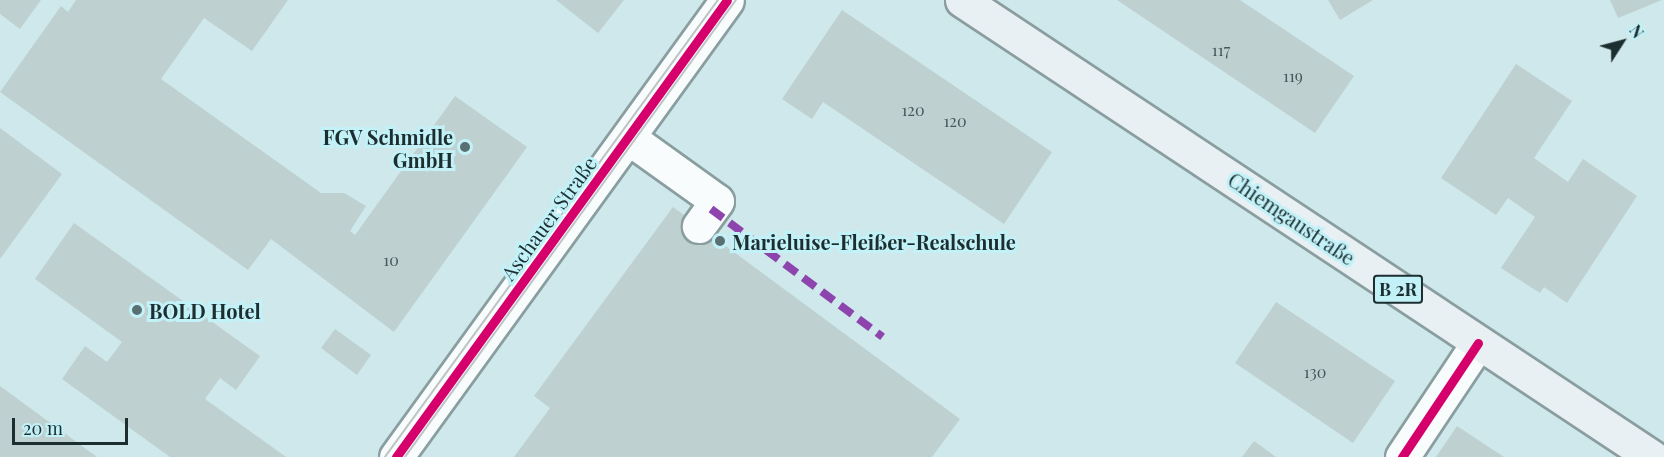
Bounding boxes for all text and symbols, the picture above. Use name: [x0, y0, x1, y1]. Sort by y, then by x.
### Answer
north arrow: [1592, 12, 1652, 72]
text: N: [1625, 20, 1649, 42]
house number: 117: [1212, 40, 1230, 60]
house number: 119: [1283, 66, 1303, 86]
house number: 120: [901, 100, 925, 120]
house number: 120: [943, 111, 967, 131]
place label: FGV Schmidle GmbH: [323, 124, 453, 171]
marker: FGV Schmidle GmbH: [458, 140, 472, 154]
street label: Aschauer Straße: [495, 151, 601, 285]
street label: Chiemgaustraße: [1224, 167, 1360, 269]
place label: Marieluise-Fleißer-Realschule: [732, 229, 1016, 253]
marker: Marieluise-Fleißer-Realschule: [713, 234, 727, 248]
house number: 10: [383, 250, 399, 270]
road number: B 2R: [1372, 274, 1424, 304]
place label: BOLD Hotel: [149, 298, 261, 322]
marker: BOLD Hotel: [130, 303, 144, 317]
house number: 130: [1304, 362, 1326, 382]
scale bar: [15, 406, 130, 444]
text: 20 m: [23, 416, 63, 440]

